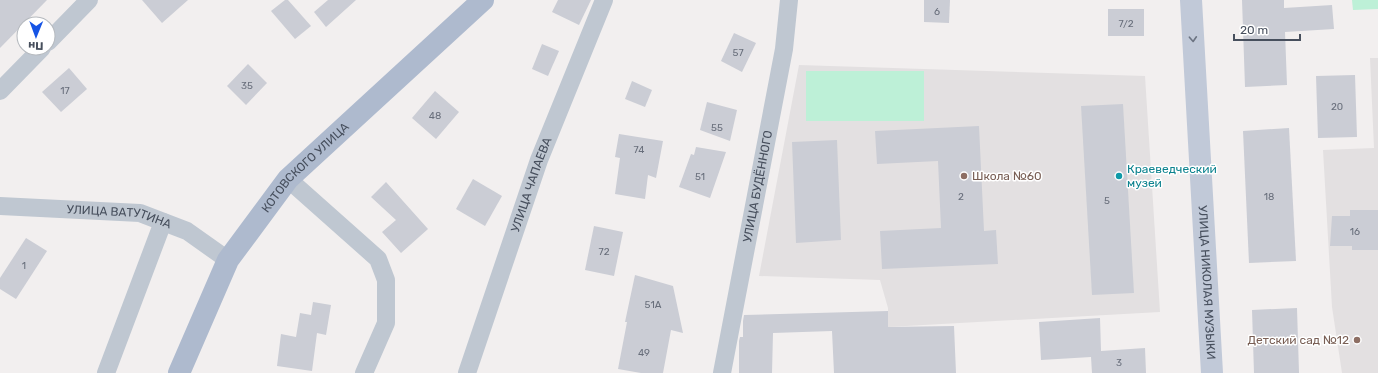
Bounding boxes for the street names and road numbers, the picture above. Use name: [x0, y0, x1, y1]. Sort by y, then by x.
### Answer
street label: КОТОВСКОГО УЛИЦА: [259, 120, 352, 215]
street label: УЛИЦА БУДЁННОГО: [740, 129, 775, 244]
street label: УЛИЦА ЧАПАЕВА: [508, 135, 555, 234]
street label: УЛИЦА ВАТУТИНА: [66, 202, 173, 231]
street label: УЛИЦА НИКОЛАЯ МУЗЫКИ: [1196, 205, 1218, 360]

